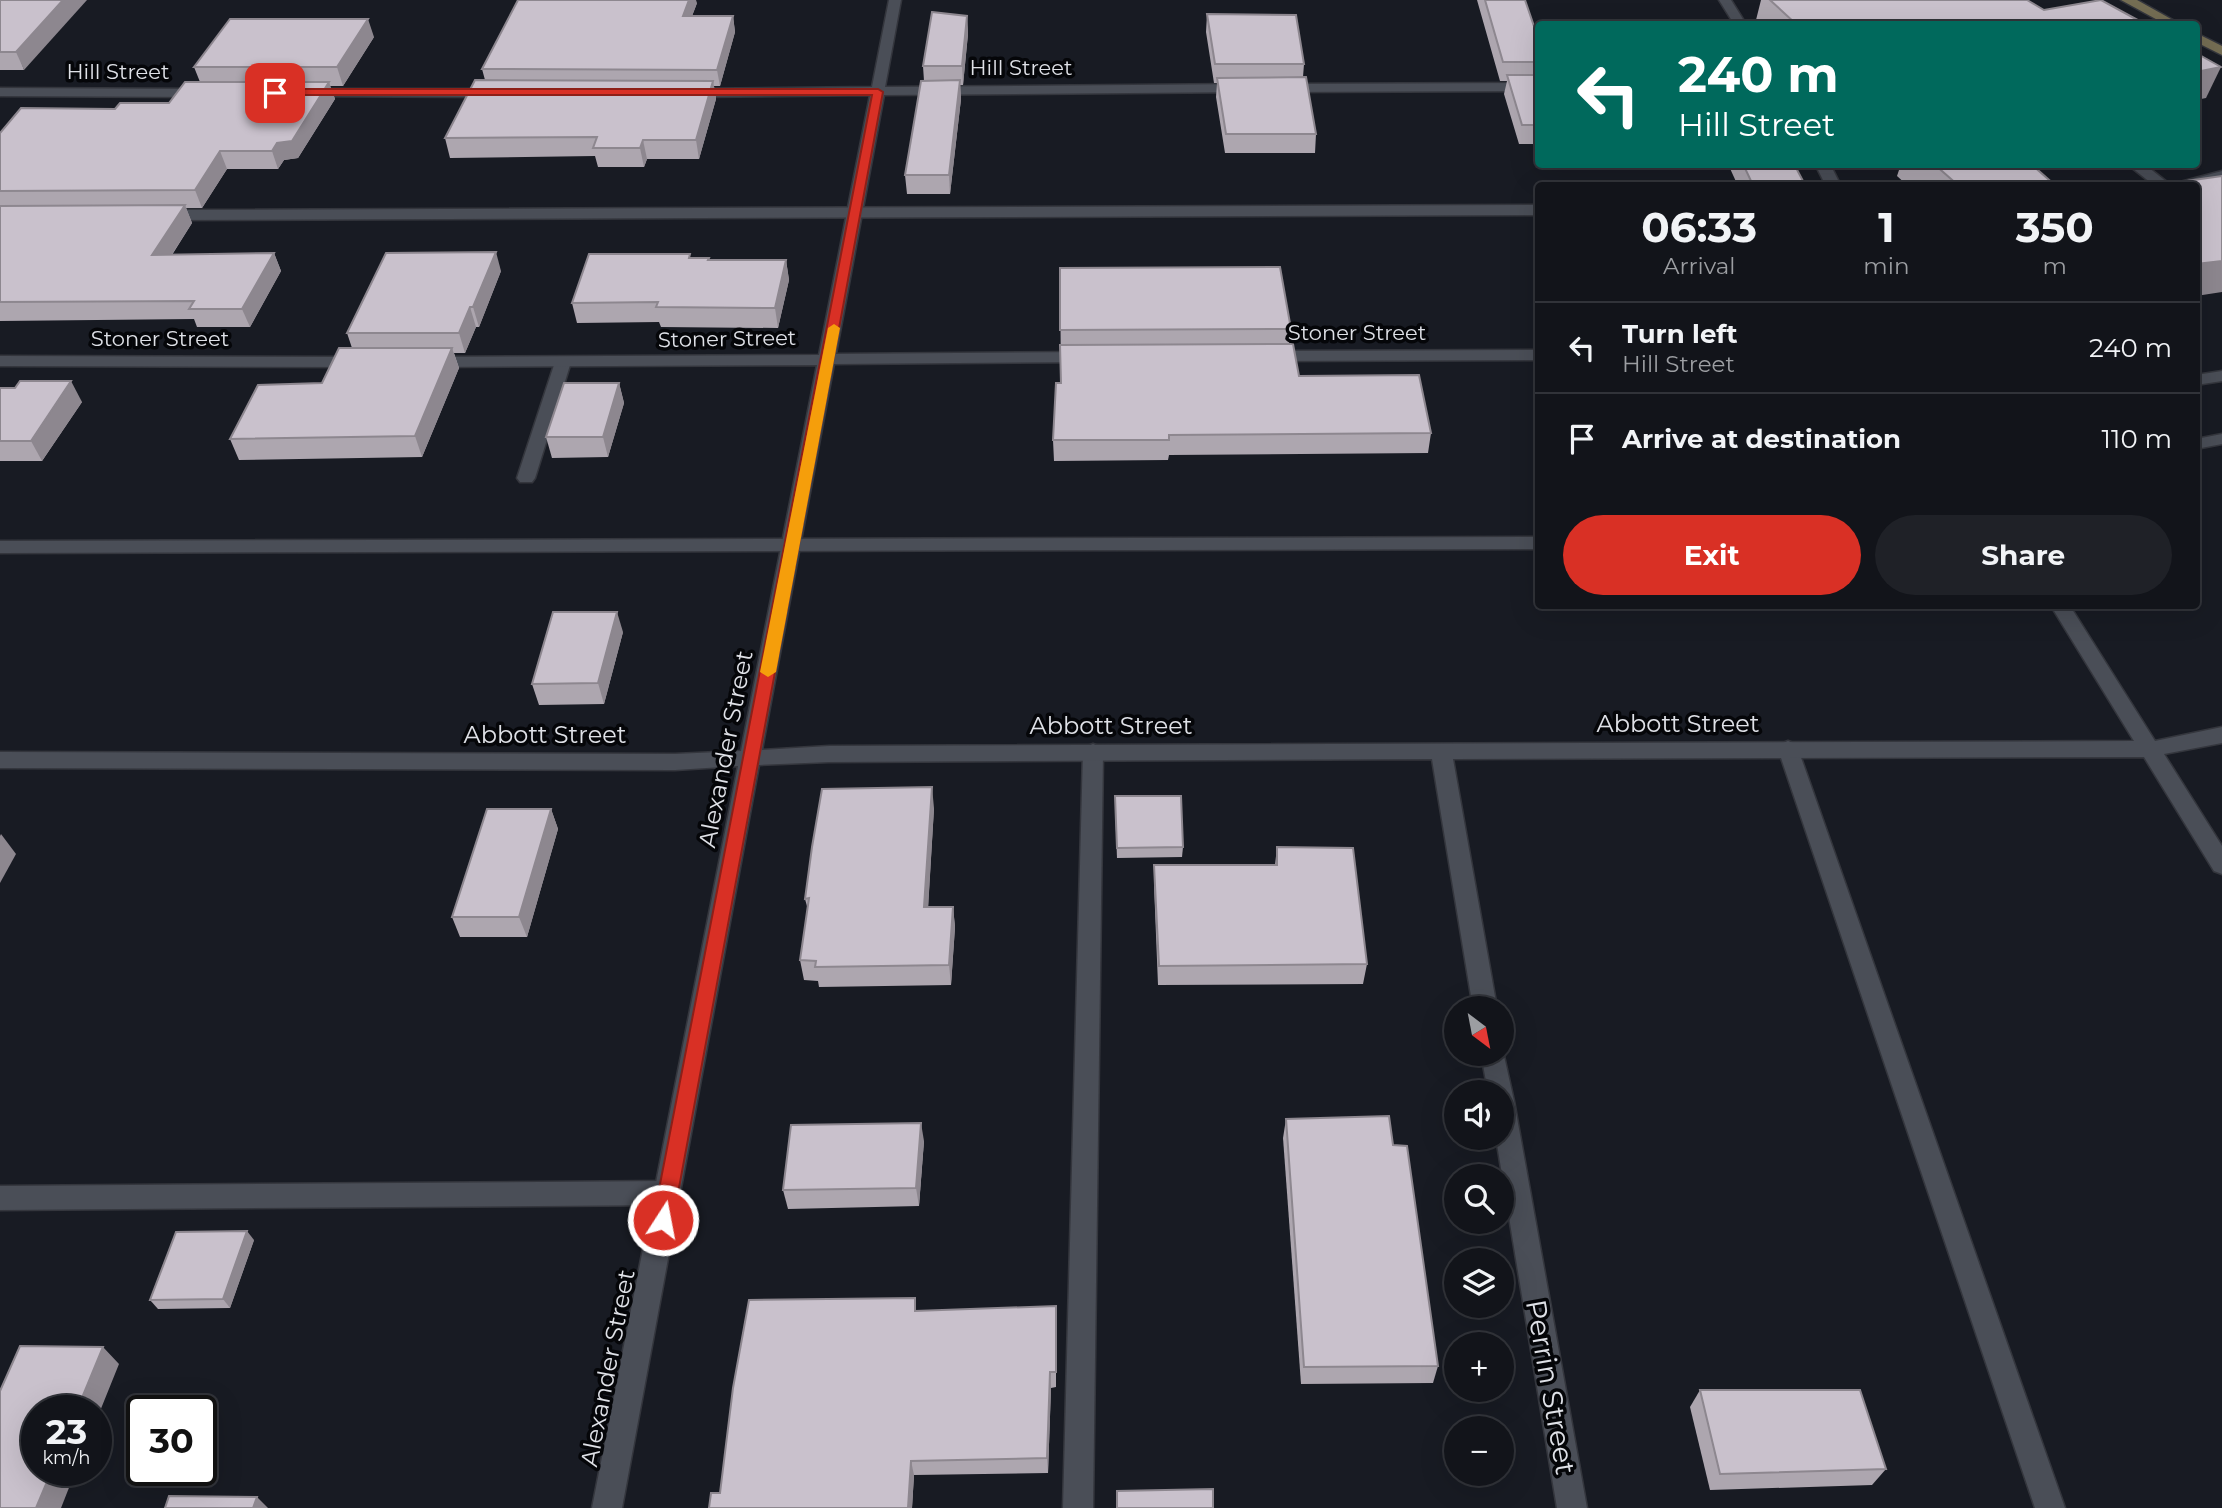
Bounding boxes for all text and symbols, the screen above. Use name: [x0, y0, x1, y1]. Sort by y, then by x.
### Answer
text: 240 m: [1678, 45, 1839, 104]
icon: left: [1563, 49, 1654, 140]
street label: Hill Street: [969, 55, 1073, 80]
street label: Hill Street: [66, 59, 170, 84]
pin: [245, 63, 305, 123]
icon: arrive: [256, 74, 294, 112]
text: Hill Street: [1678, 105, 1835, 144]
text: 06:33: [1641, 201, 1757, 253]
text: 1: [1878, 201, 1895, 253]
text: 350: [2016, 201, 2094, 253]
text: Arrival: [1663, 252, 1735, 280]
text: min: [1863, 252, 1909, 280]
text: m: [2043, 252, 2067, 280]
text: Turn left: [1622, 318, 1738, 350]
street label: Stoner Street: [1288, 320, 1426, 345]
street label: Stoner Street: [658, 325, 796, 352]
street label: Stoner Street: [91, 326, 229, 351]
icon: left: [1563, 329, 1601, 367]
text: 240 m: [2089, 332, 2172, 364]
text: Hill Street: [1622, 350, 1735, 378]
icon: arrive: [1563, 420, 1601, 458]
text: Arrive at destination: [1622, 423, 1901, 455]
text: 110 m: [2102, 423, 2172, 455]
button: Exit: [1563, 515, 1861, 595]
button: Share: [1875, 515, 2172, 595]
street label: Alexander Street: [692, 648, 759, 850]
street label: Abbott Street: [1597, 709, 1760, 738]
street label: Abbott Street: [1030, 711, 1193, 740]
street label: Abbott Street: [464, 720, 627, 749]
north arrow: [1444, 996, 1514, 1066]
map controls: [1444, 996, 1514, 1486]
button: sound: [1444, 1080, 1514, 1150]
button: search: [1444, 1164, 1514, 1234]
position arrow: [626, 1183, 700, 1257]
button: layers: [1444, 1248, 1514, 1318]
street label: Alexander Street: [574, 1267, 641, 1469]
street label: Perrin Street: [1519, 1297, 1583, 1477]
button: +: [1444, 1332, 1514, 1402]
speed limit sign: 30: [126, 1395, 217, 1486]
text: 23: [46, 1410, 87, 1453]
button: −: [1444, 1416, 1514, 1486]
text: km/h: [42, 1447, 91, 1469]

